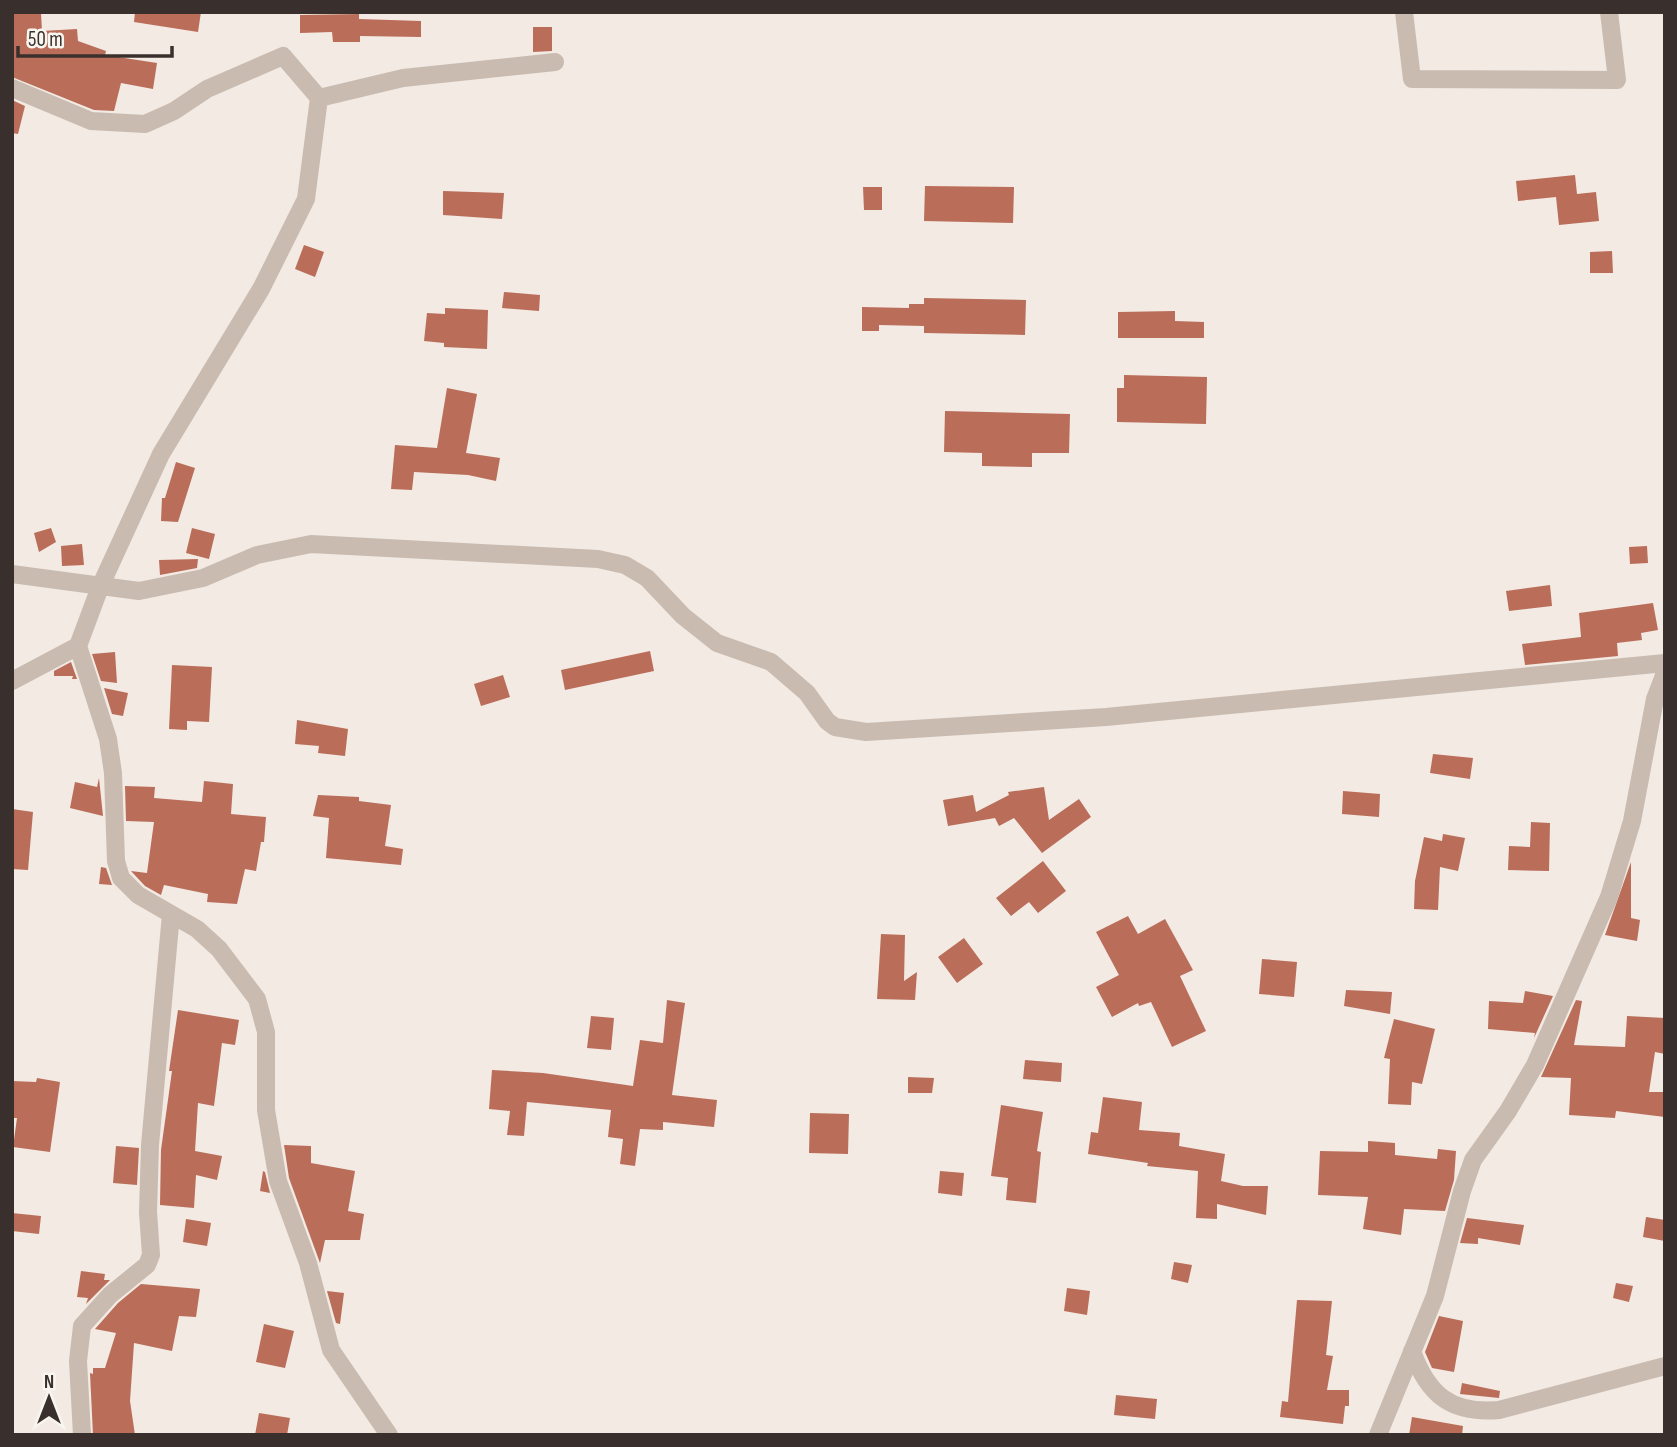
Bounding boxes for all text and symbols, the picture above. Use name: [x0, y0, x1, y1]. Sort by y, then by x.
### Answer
scale bar: [18, 14, 172, 58]
text: 50 m: [28, 27, 63, 52]
north arrow: [14, 1363, 84, 1433]
text: N: [44, 1371, 54, 1394]

